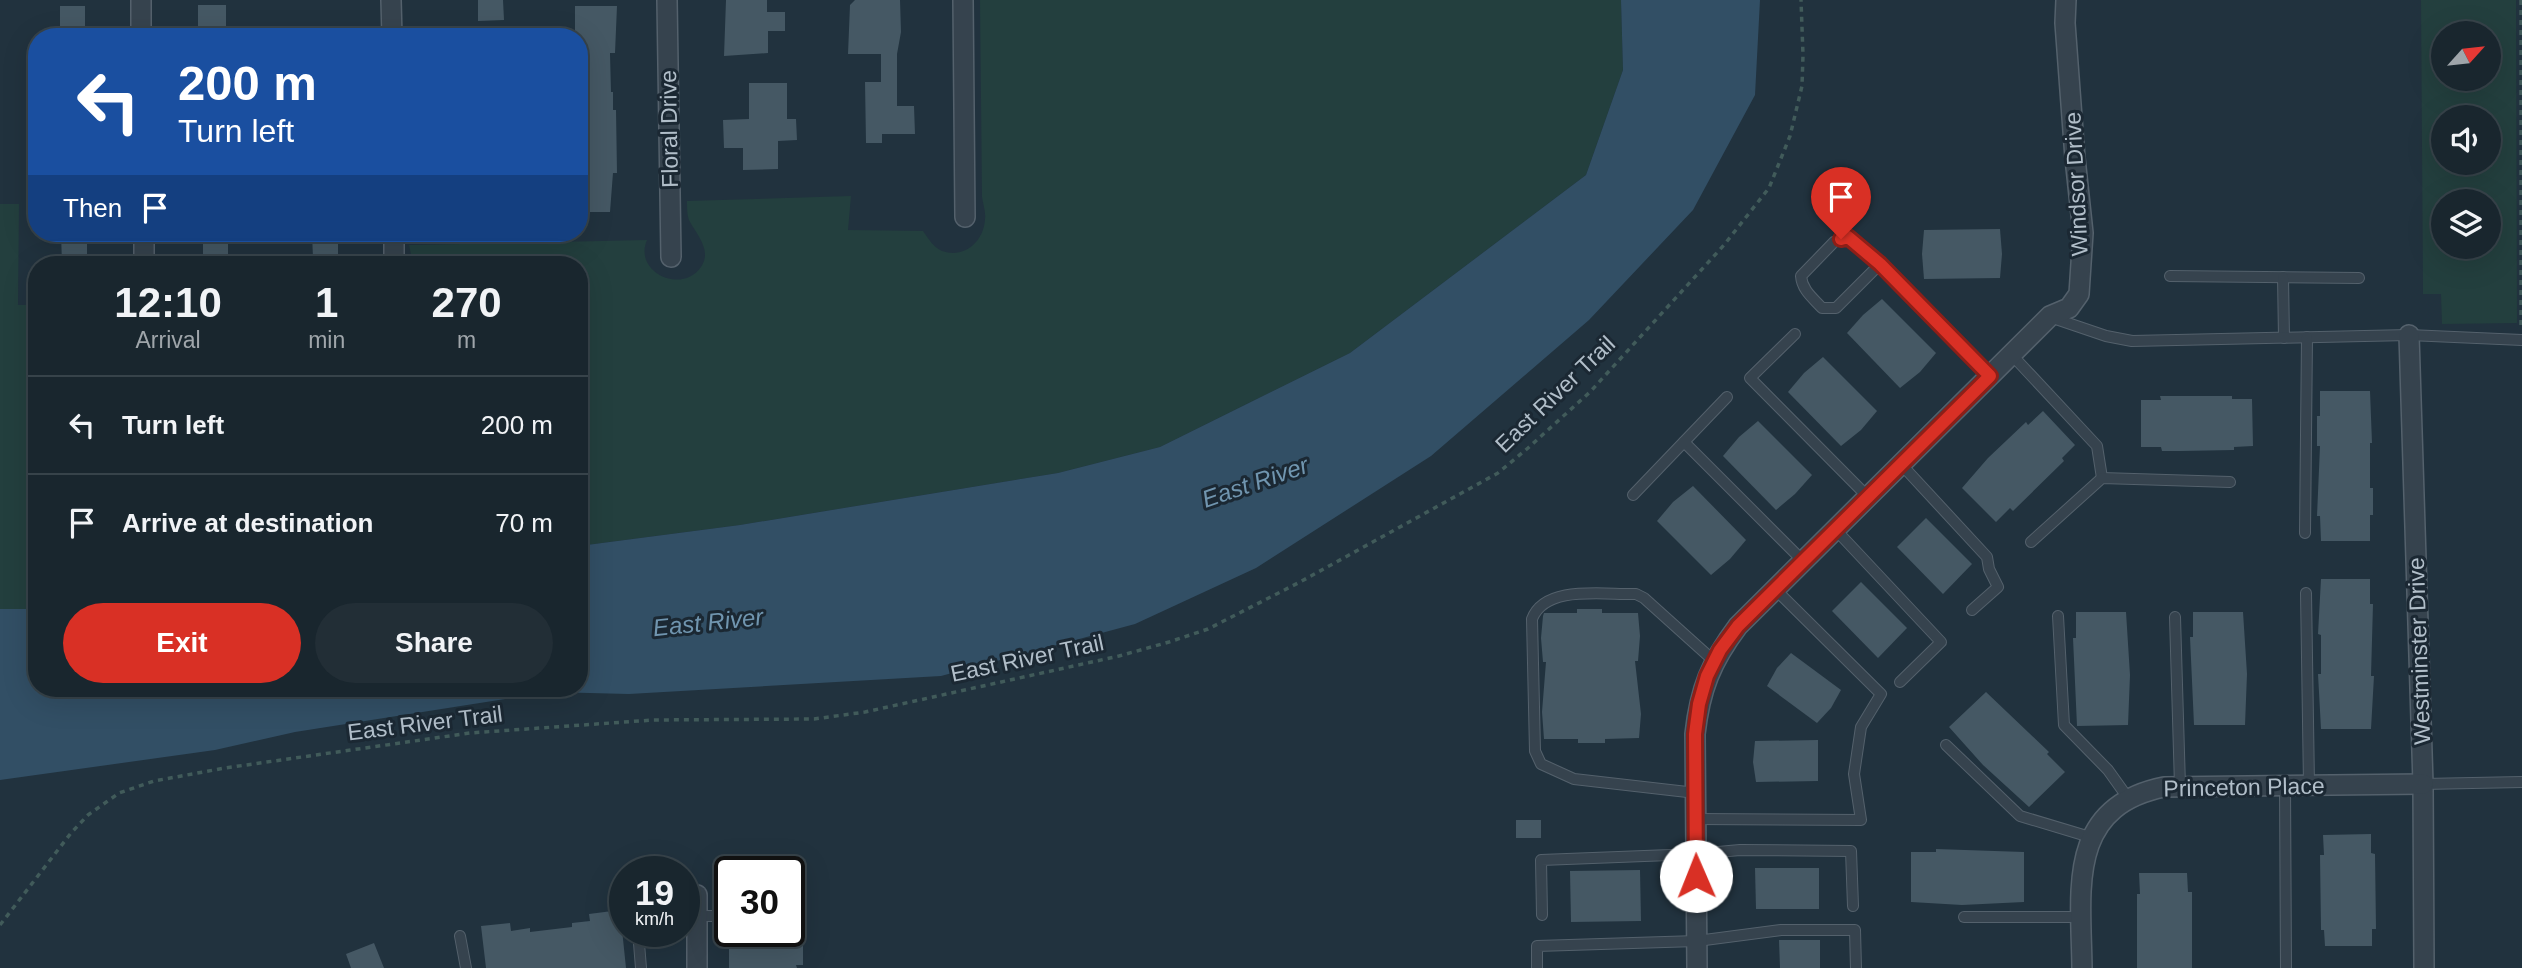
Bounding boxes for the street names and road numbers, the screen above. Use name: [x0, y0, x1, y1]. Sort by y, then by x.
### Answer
street label: Floral Drive: [655, 70, 683, 188]
street label: Windsor Drive: [2059, 111, 2093, 257]
street label: East River Trail: [1490, 330, 1620, 458]
street label: Westminster Drive: [2403, 557, 2435, 745]
street label: East River Trail: [948, 629, 1106, 687]
street label: East River Trail: [346, 701, 504, 745]
street label: Princeton Place: [2163, 773, 2325, 801]

